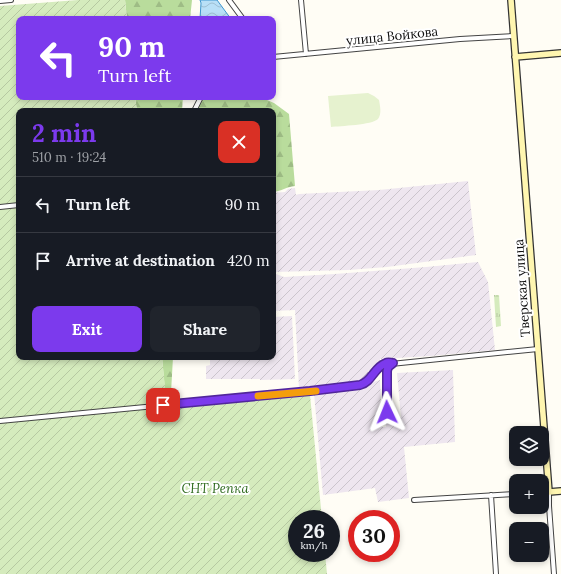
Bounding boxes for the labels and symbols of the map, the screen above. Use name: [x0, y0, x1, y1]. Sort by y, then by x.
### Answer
street label: улица Войкова: [345, 23, 439, 49]
street label: Тверская улица: [510, 238, 534, 338]
pin: [146, 388, 180, 422]
position arrow: [366, 391, 408, 433]
park label: СНТ Репка: [181, 480, 249, 497]
speed limit sign: 30: [348, 510, 400, 562]

